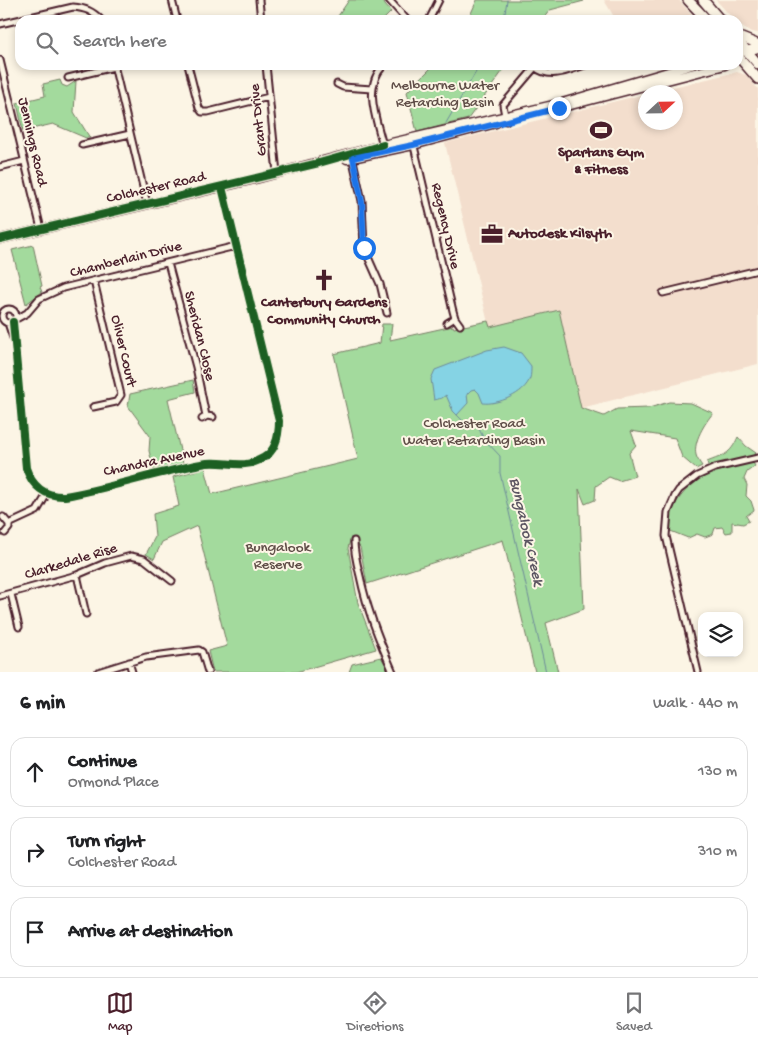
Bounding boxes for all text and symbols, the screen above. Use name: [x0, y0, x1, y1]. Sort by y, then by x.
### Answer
search box: [15, 15, 743, 70]
icon: search: [33, 29, 61, 57]
text: Search here: [73, 31, 167, 54]
park label: Melbourne Water Retarding Basin: [391, 77, 501, 112]
street label: Grant Drive: [246, 83, 272, 157]
north arrow: [638, 85, 683, 130]
street label: Jennings Road: [13, 96, 51, 189]
route end: [548, 97, 571, 120]
sports icon: Spartans Gym & Fitness: [588, 117, 614, 143]
place label: Spartans Gym & Fitness: [558, 144, 644, 179]
street label: Colchester Road: [105, 168, 208, 208]
street label: Regency Drive: [426, 181, 464, 271]
office icon: Autodesk Kilsyth: [479, 221, 505, 247]
place label: Autodesk Kilsyth: [507, 225, 612, 243]
street label: Chamberlain Drive: [68, 237, 184, 283]
route start: [353, 237, 376, 260]
church icon: Canterbury Gardens Community Church: [311, 267, 337, 293]
street label: Sheridan Close: [179, 289, 219, 383]
place label: Canterbury Gardens Community Church: [260, 294, 389, 329]
street label: Oliver Court: [106, 313, 140, 391]
park label: Colchester Road Water Retarding Basin: [403, 415, 545, 450]
street label: Chandra Avenue: [102, 442, 206, 481]
water label: Bungalook Creek: [503, 476, 547, 590]
street label: Clarkedale Rise: [23, 539, 120, 585]
park label: Bungalook Reserve: [245, 539, 311, 574]
map controls: [698, 612, 743, 657]
button: layers: [698, 612, 743, 657]
text: 6 min: [20, 692, 65, 717]
text: Walk · 440 m: [653, 695, 738, 714]
text: Continue: [68, 751, 137, 774]
icon: ahead: [21, 758, 49, 786]
text: 130 m: [698, 763, 737, 782]
text: Ormond Place: [68, 774, 159, 793]
text: Turn right: [68, 831, 144, 854]
icon: right: [21, 838, 49, 866]
text: 310 m: [698, 843, 737, 862]
text: Colchester Road: [68, 854, 176, 873]
icon: arrive: [21, 918, 49, 946]
text: Arrive at destination: [68, 921, 232, 944]
tab: Map: [106, 989, 134, 1036]
tab: Directions: [347, 989, 404, 1036]
tab: Saved: [616, 989, 652, 1036]

